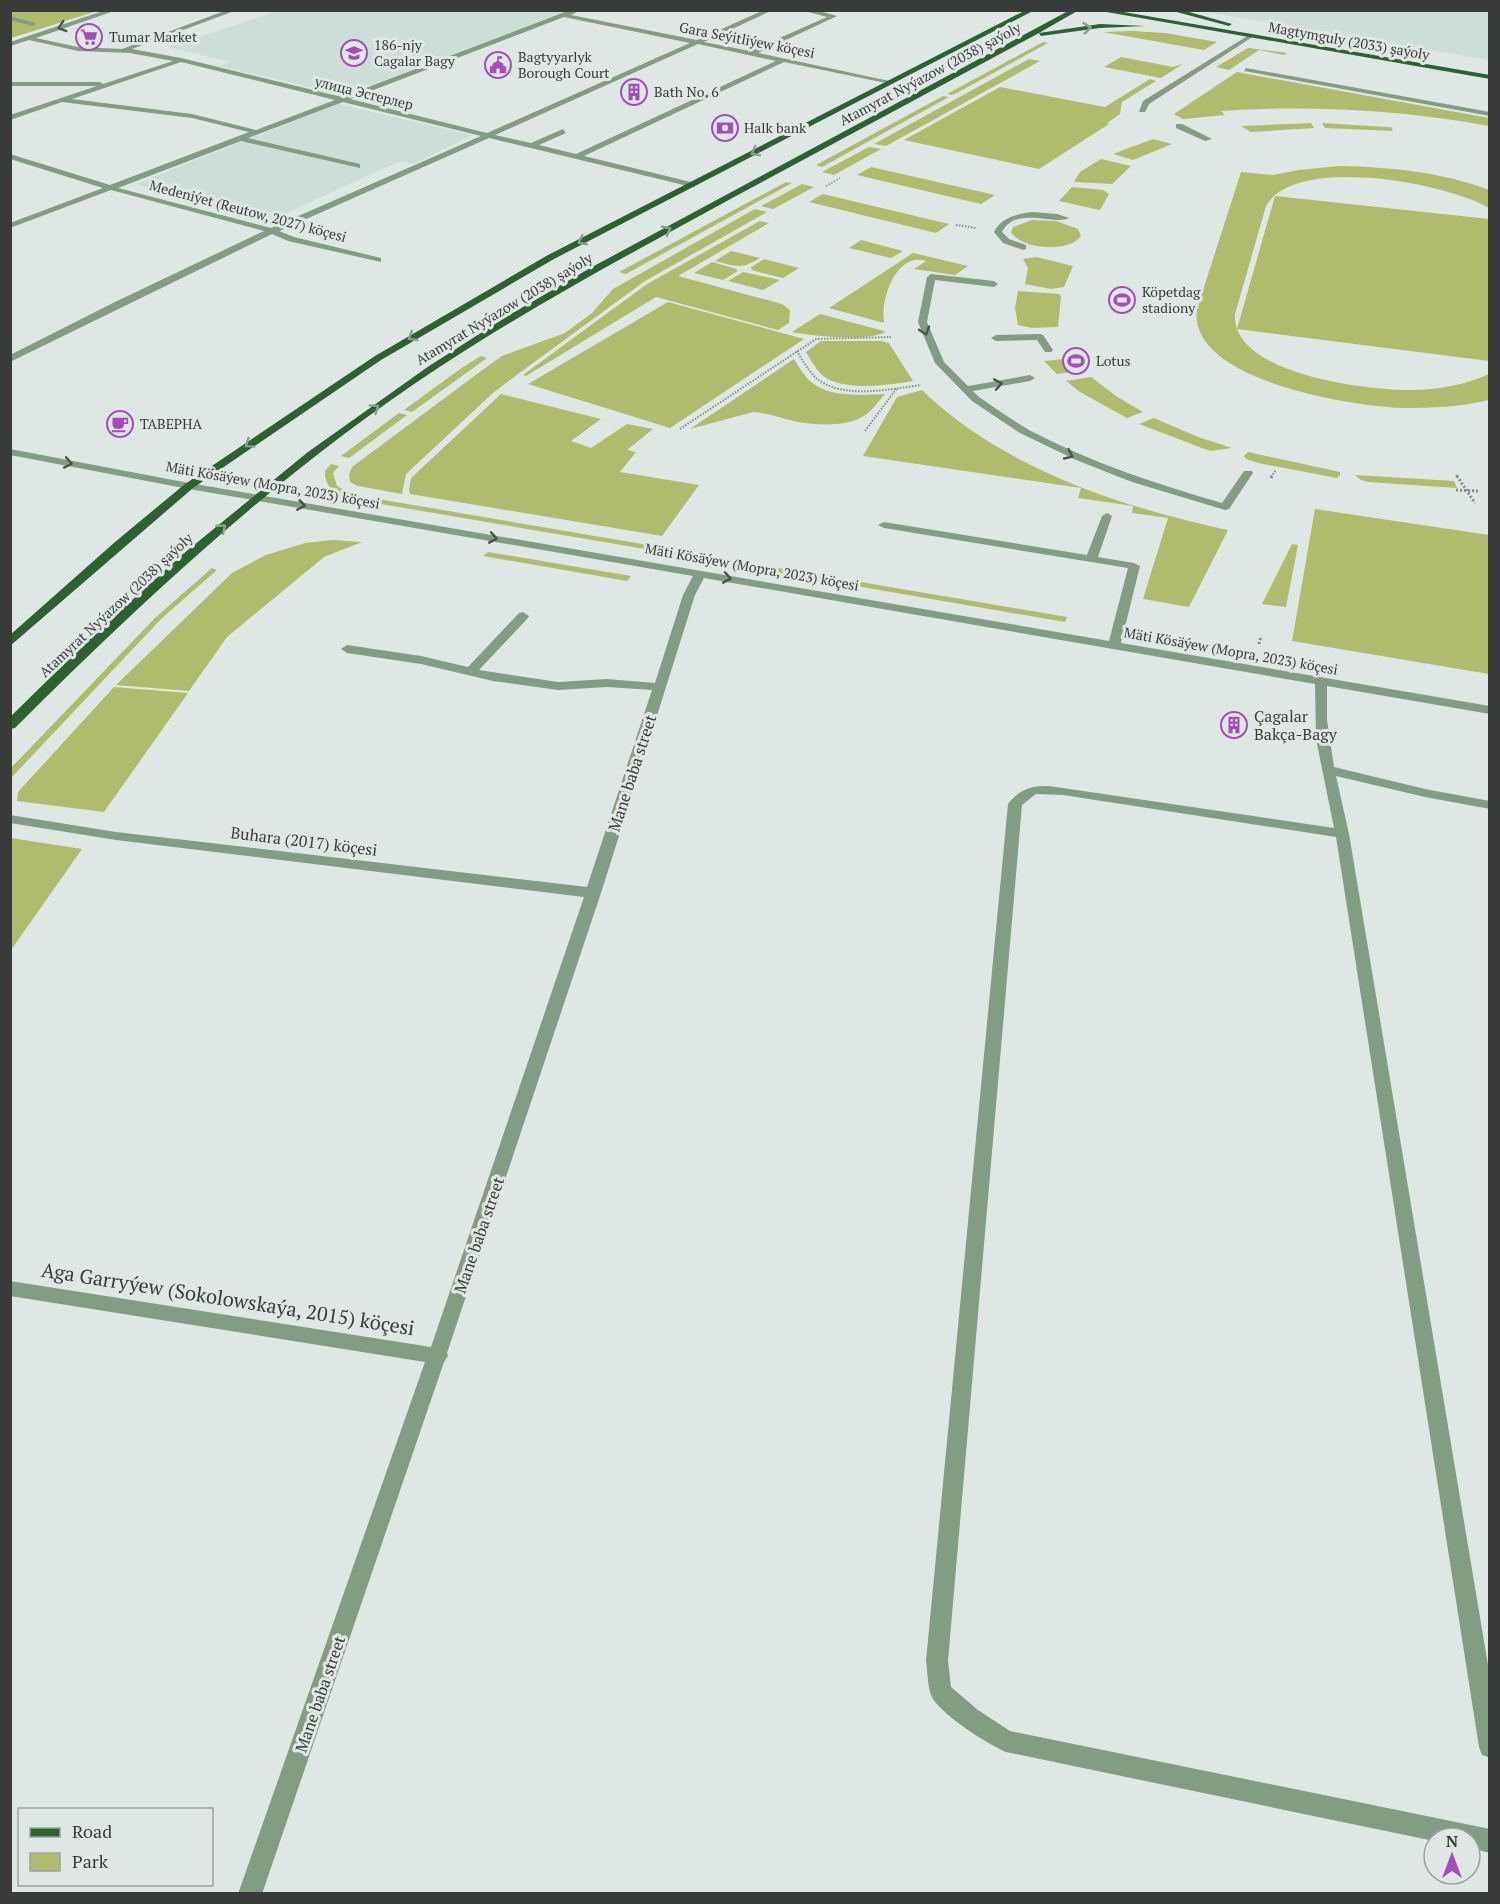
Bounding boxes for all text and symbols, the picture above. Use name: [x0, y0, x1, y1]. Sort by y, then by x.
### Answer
street label: Gara Seýitliýew köçesi: [678, 17, 816, 62]
street label: Atamyrat Nyýazow (2038) şaýoly: [836, 17, 1025, 130]
street label: Magtymguly (2033) şaýoly: [1267, 17, 1432, 64]
one-way arrow: [57, 20, 68, 32]
supermarket icon: Tumar Market: [74, 22, 104, 52]
one-way arrow: [1083, 22, 1092, 35]
place label: Tumar Market: [109, 27, 198, 46]
place label: 186-njy Cagalar Bagy: [374, 35, 456, 70]
school or university icon: 186-njy Cagalar Bagy: [339, 38, 369, 68]
place label: Bagtyyarlyk Borough Court: [518, 47, 610, 82]
public building icon: Bagtyyarlyk Borough Court: [483, 50, 513, 80]
street label: улица Эсгерлер: [312, 71, 415, 114]
building icon: Bath No. 6: [619, 77, 649, 107]
place label: Bath No. 6: [654, 82, 719, 101]
bank icon: Halk bank: [710, 113, 740, 143]
place label: Halk bank: [744, 118, 807, 137]
one-way arrow: [751, 145, 761, 156]
street label: Medeniýet (Reutow, 2027) köçesi: [148, 175, 349, 246]
one-way arrow: [661, 226, 671, 237]
one-way arrow: [577, 234, 588, 245]
street label: Atamyrat Nyýazow (2038) şaýoly: [412, 248, 596, 369]
place label: Köpetdag stadiony: [1142, 282, 1201, 317]
sports icon: Köpetdag stadiony: [1107, 285, 1137, 315]
one-way arrow: [917, 325, 930, 336]
one-way arrow: [408, 329, 418, 341]
sports icon: Lotus: [1061, 346, 1091, 376]
place label: Lotus: [1096, 351, 1131, 370]
one-way arrow: [992, 378, 1002, 391]
one-way arrow: [369, 404, 380, 415]
cafe icon: ТАВЕРНА: [105, 409, 135, 439]
place label: ТАВЕРНА: [140, 414, 202, 433]
one-way arrow: [245, 437, 256, 448]
one-way arrow: [1063, 447, 1074, 459]
one-way arrow: [63, 456, 73, 469]
street label: Mäti Kösäýew (Mopra, 2023) köçesi: [165, 456, 382, 513]
one-way arrow: [296, 498, 306, 511]
one-way arrow: [215, 525, 226, 536]
street label: Atamyrat Nyýazow (2038) şaýoly: [35, 528, 197, 681]
one-way arrow: [489, 531, 498, 543]
street label: Mäti Kösäýew (Mopra, 2023) köçesi: [644, 538, 861, 595]
one-way arrow: [722, 571, 732, 584]
street label: Mäti Kösäýew (Mopra, 2023) köçesi: [1123, 622, 1340, 679]
place label: Çagalar Bakça-Bagy: [1254, 705, 1338, 745]
building icon: Çagalar Bakça-Bagy: [1219, 710, 1249, 740]
street label: Mane baba street: [603, 712, 661, 834]
street label: Buhara (2017) köçesi: [229, 821, 379, 861]
street label: Mane baba street: [449, 1174, 509, 1296]
street label: Aga Garryýew (Sokolowskaýa, 2015) köçesi: [40, 1256, 417, 1341]
street label: Mane baba street: [290, 1633, 350, 1755]
legend: [18, 1808, 213, 1886]
text: Road: [72, 1819, 112, 1843]
north arrow: [1422, 1826, 1482, 1886]
text: N: [1446, 1830, 1458, 1852]
text: Park: [72, 1849, 109, 1873]

